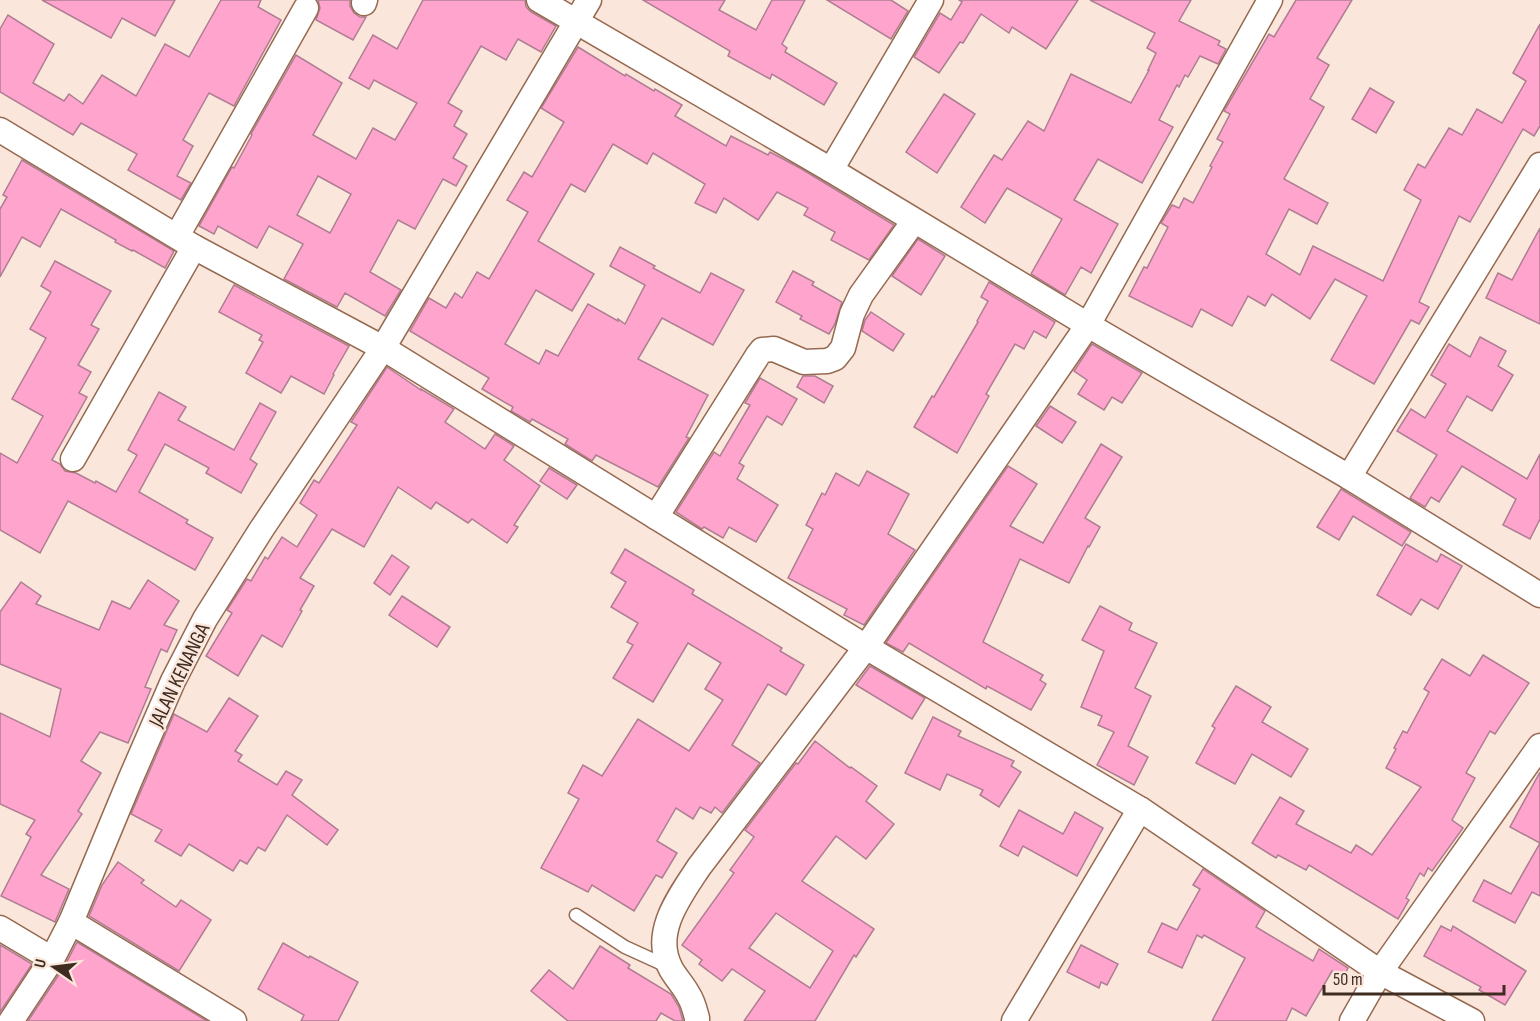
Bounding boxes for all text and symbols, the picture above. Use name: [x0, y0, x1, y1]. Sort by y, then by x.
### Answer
street label: JALAN KENANGA: [143, 618, 216, 732]
north arrow: [24, 937, 84, 997]
text: U: [31, 957, 51, 970]
scale bar: [1324, 958, 1504, 996]
text: 50 m: [1333, 969, 1363, 990]

